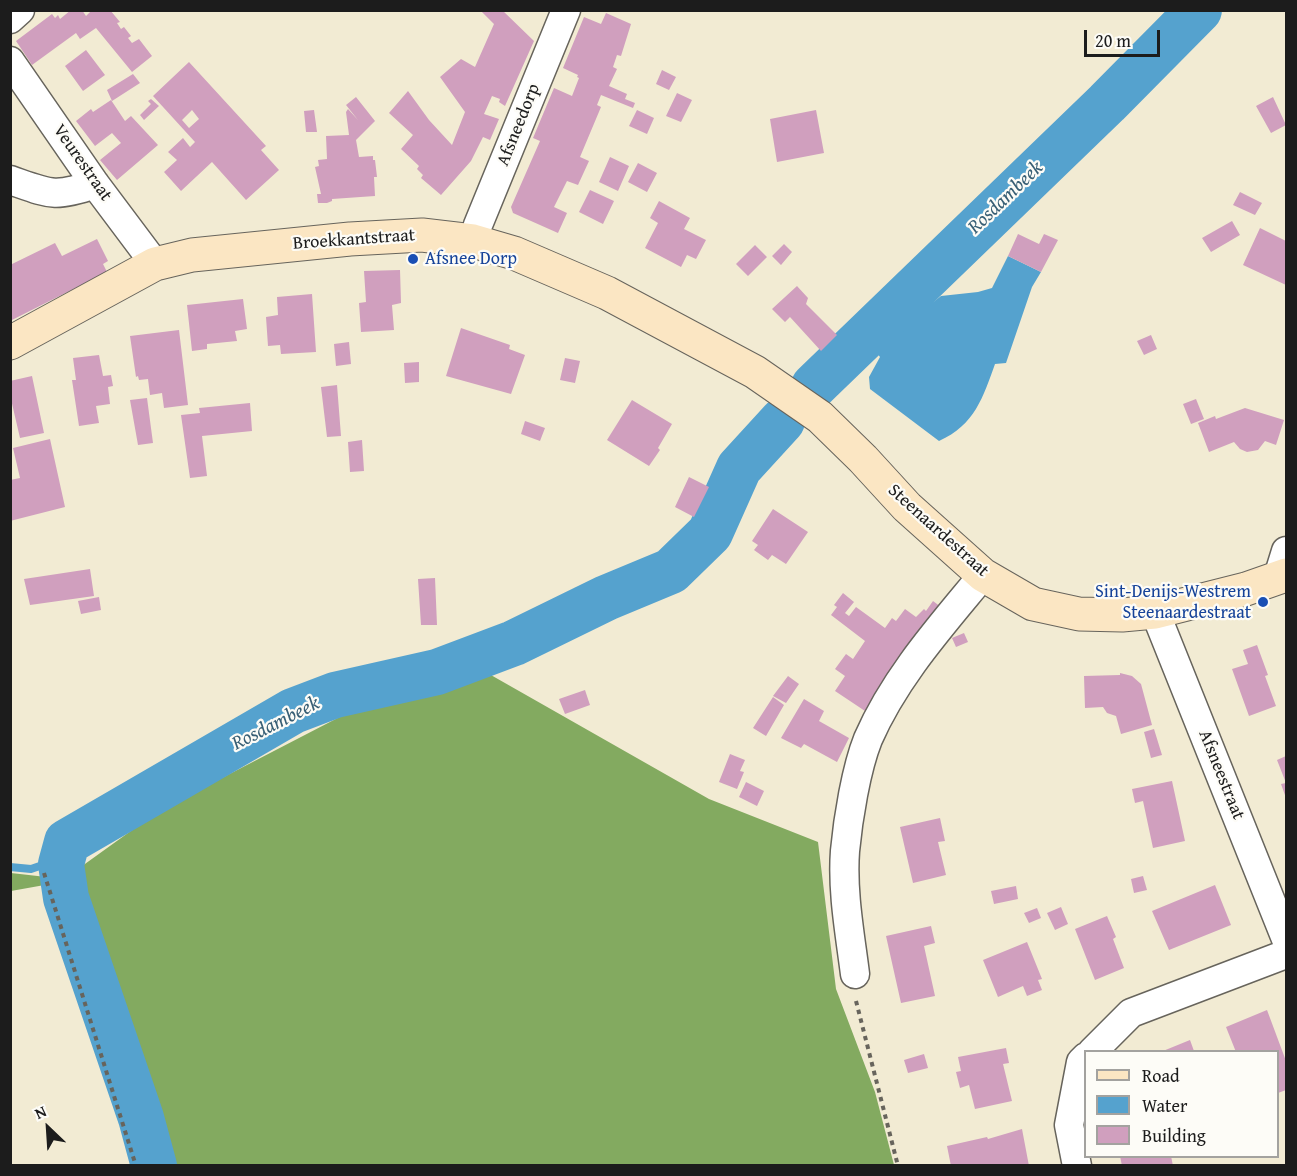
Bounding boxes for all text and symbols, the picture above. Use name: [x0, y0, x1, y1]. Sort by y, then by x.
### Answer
scale bar: [1087, 18, 1164, 56]
text: 20 m: [1095, 27, 1131, 54]
street label: Afsneedorp: [493, 81, 545, 169]
street label: Veurestraat: [48, 121, 116, 205]
water label: Rosdambeek: [964, 156, 1048, 240]
street label: Broekkantstraat: [292, 225, 416, 255]
place label: Afsnee Dorp: [425, 248, 517, 270]
marker: Afsnee Dorp: [406, 252, 420, 266]
street label: Steenaardestraat: [883, 480, 993, 582]
place label: Sint-Denijs-Westrem Steenaardestraat: [1095, 581, 1251, 624]
marker: Sint-Denijs-Westrem Steenaardestraat: [1256, 595, 1270, 609]
water label: Rosdambeek: [228, 692, 324, 756]
street label: Afsneestraat: [1193, 727, 1249, 823]
legend: [1084, 1050, 1279, 1158]
text: Road: [1142, 1062, 1180, 1089]
text: Water: [1142, 1092, 1187, 1119]
north arrow: [18, 1098, 78, 1158]
text: N: [30, 1099, 50, 1125]
text: Building: [1142, 1122, 1206, 1149]

